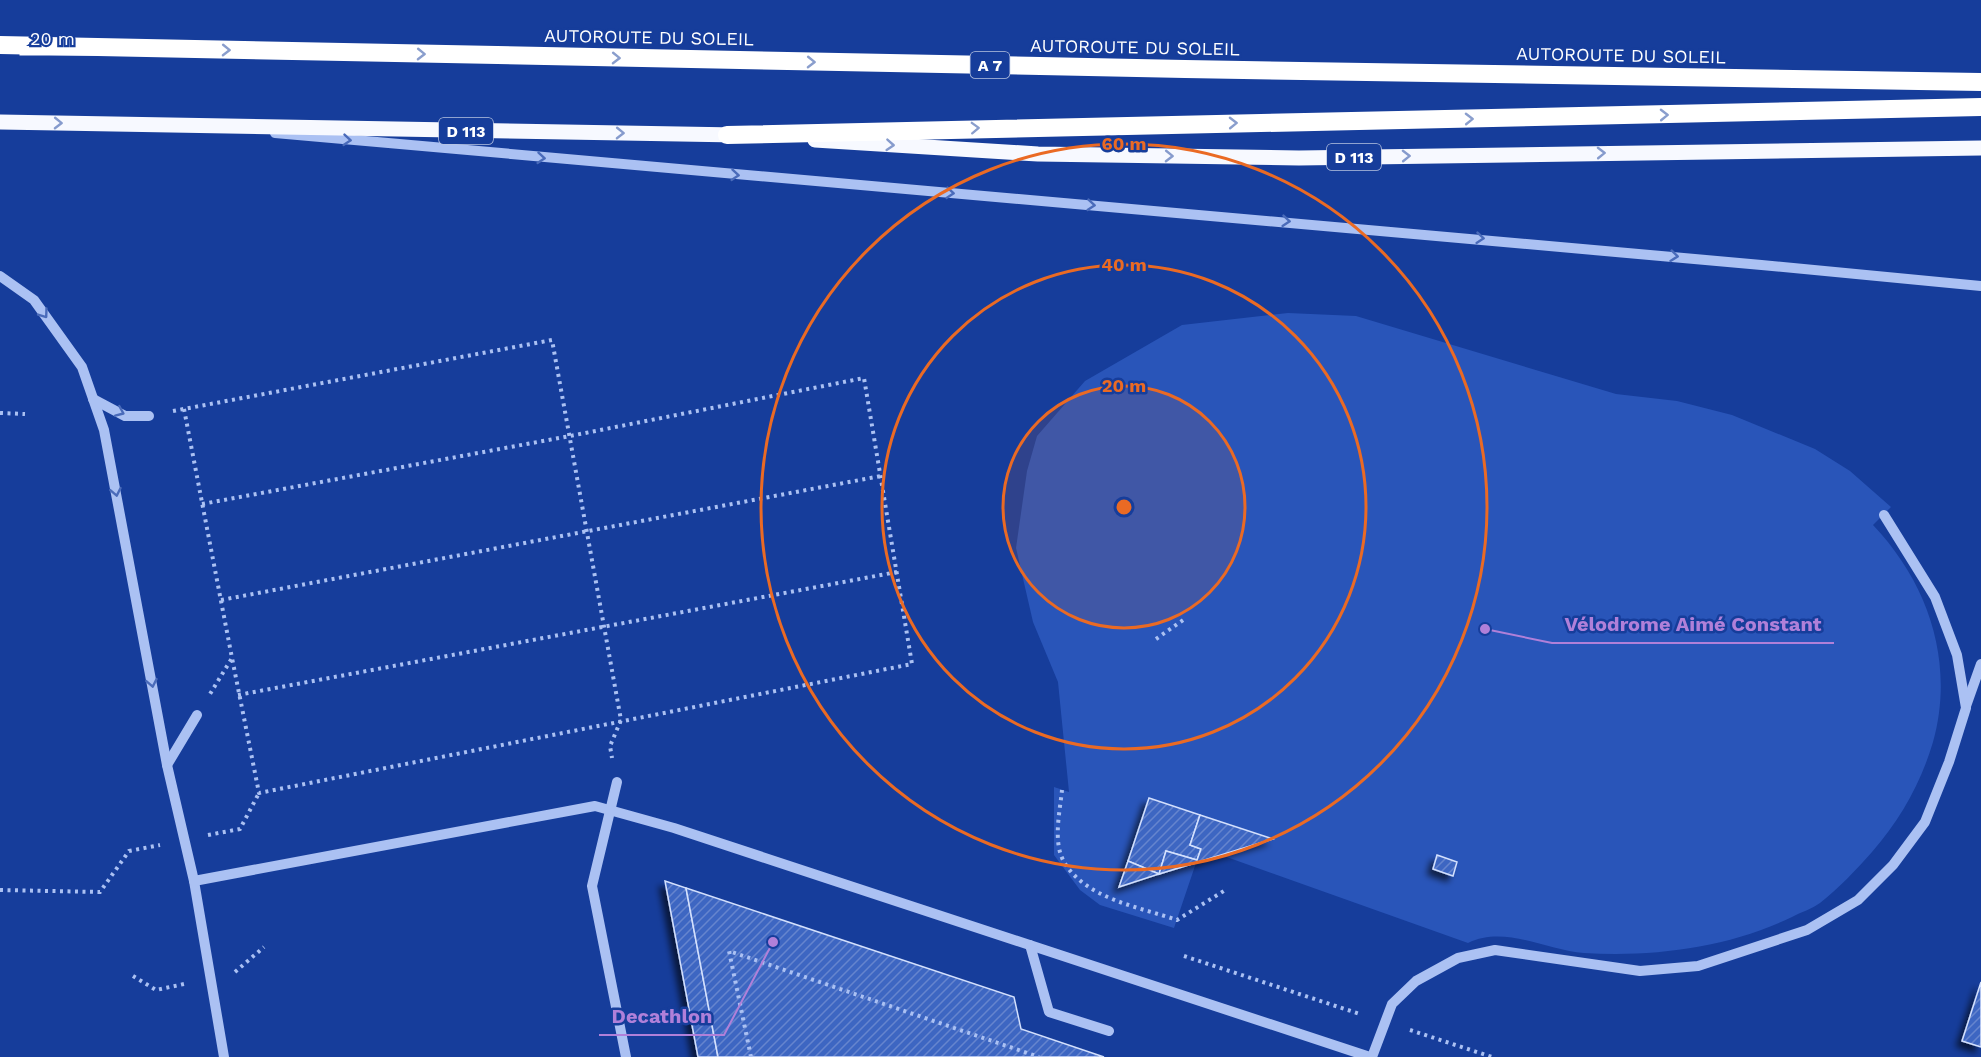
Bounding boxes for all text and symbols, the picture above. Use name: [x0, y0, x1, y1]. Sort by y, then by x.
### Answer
scale bar: [21, 18, 142, 56]
street label: AUTOROUTE DU SOLEIL: [544, 25, 754, 49]
text: 20 m: [30, 28, 75, 49]
street label: AUTOROUTE DU SOLEIL: [1030, 35, 1240, 59]
one-way arrow: [222, 43, 231, 56]
street label: AUTOROUTE DU SOLEIL: [1516, 43, 1726, 67]
one-way arrow: [417, 47, 426, 60]
one-way arrow: [612, 51, 621, 64]
road number: A 7: [970, 52, 1010, 78]
one-way arrow: [807, 55, 816, 68]
one-way arrow: [1660, 109, 1669, 122]
one-way arrow: [1465, 113, 1474, 125]
one-way arrow: [54, 117, 63, 130]
one-way arrow: [1228, 117, 1237, 129]
road number: D 113: [439, 118, 493, 144]
one-way arrow: [970, 122, 979, 134]
one-way arrow: [616, 127, 625, 139]
one-way arrow: [342, 133, 351, 146]
text: 60 m: [1102, 133, 1146, 154]
one-way arrow: [886, 138, 895, 151]
road number: D 113: [1327, 144, 1381, 170]
one-way arrow: [1596, 147, 1605, 159]
one-way arrow: [1165, 150, 1174, 162]
one-way arrow: [1402, 150, 1411, 162]
one-way arrow: [536, 151, 545, 164]
one-way arrow: [731, 168, 740, 181]
one-way arrow: [946, 186, 955, 199]
one-way arrow: [1087, 198, 1096, 211]
one-way arrow: [1281, 214, 1290, 227]
one-way arrow: [1475, 231, 1484, 244]
one-way arrow: [1670, 249, 1679, 262]
text: 40 m: [1101, 254, 1147, 275]
one-way arrow: [37, 307, 48, 318]
text: 20 m: [1102, 375, 1146, 396]
one-way arrow: [113, 405, 124, 417]
one-way arrow: [109, 486, 122, 496]
centre of rings: [1114, 497, 1134, 517]
callout: Vélodrome Aimé Constant: [1552, 605, 1834, 643]
text: Vélodrome Aimé Constant: [1565, 612, 1822, 636]
one-way arrow: [145, 678, 158, 688]
callout: Decathlon: [599, 997, 724, 1035]
text: Decathlon: [612, 1004, 712, 1028]

